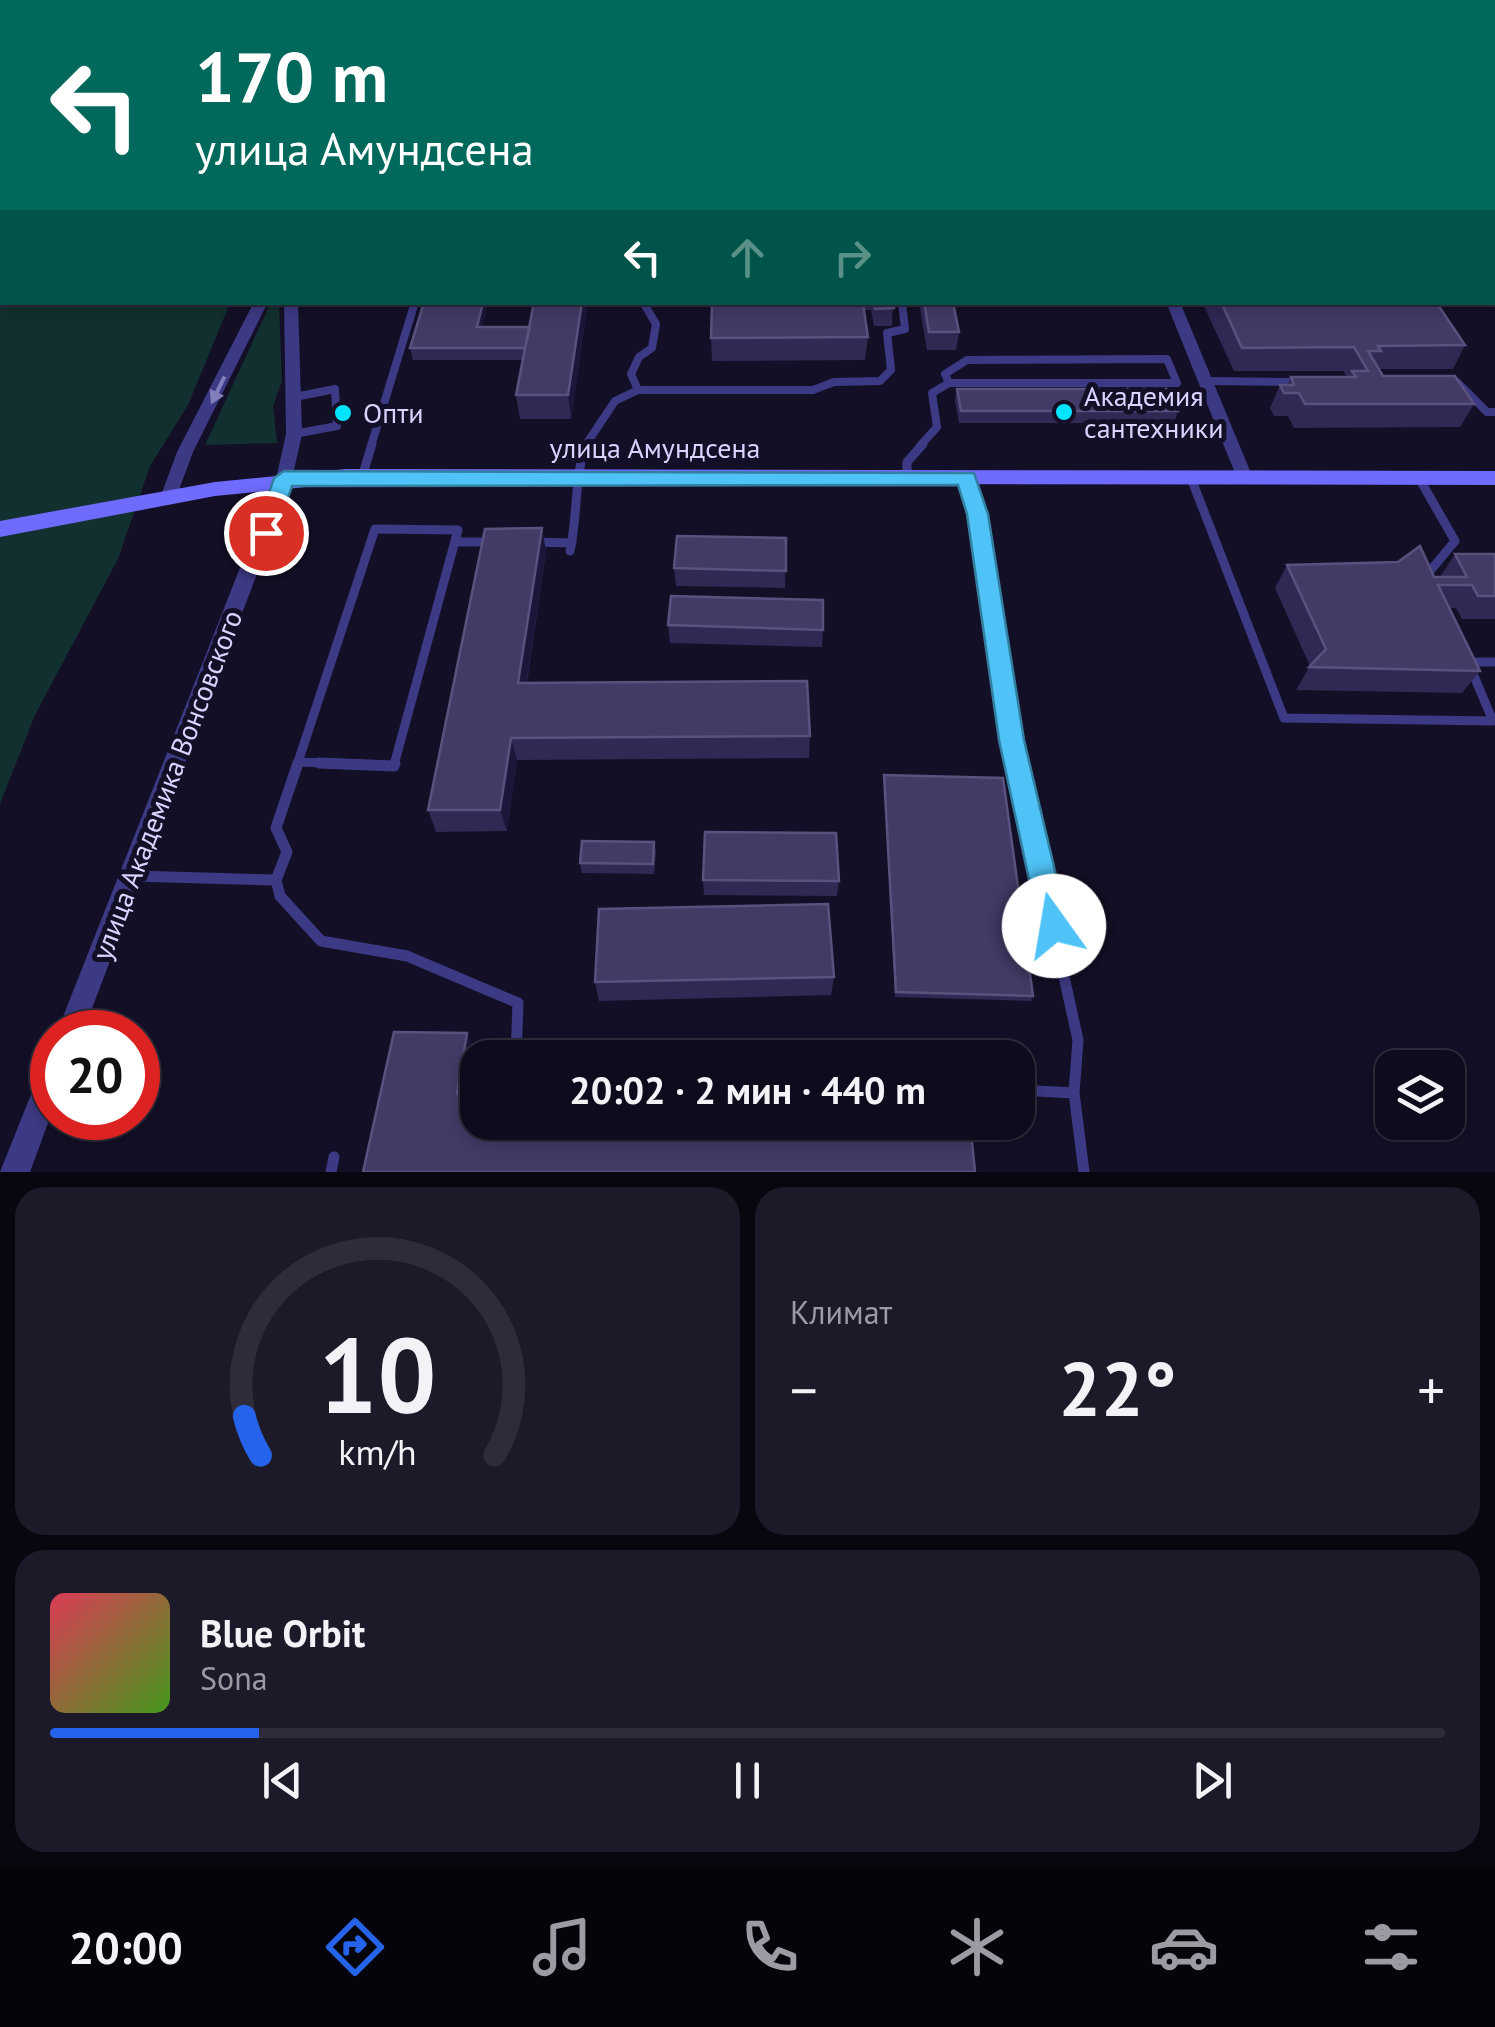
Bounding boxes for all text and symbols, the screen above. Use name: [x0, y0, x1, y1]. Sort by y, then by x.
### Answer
text: 170 m: [195, 31, 388, 121]
icon: left: [30, 40, 160, 170]
text: улица Амундсена: [195, 119, 534, 177]
icon: left: [615, 230, 670, 285]
icon: ahead: [720, 230, 775, 285]
icon: right: [825, 230, 880, 285]
one-way arrow: [210, 376, 227, 405]
place label: Академия сантехники: [1084, 377, 1223, 446]
place label: Опти: [363, 394, 424, 431]
marker: Академия сантехники: [1053, 401, 1075, 423]
marker: Опти: [332, 402, 354, 424]
street label: улица Амундсена: [550, 429, 760, 466]
pin: [224, 491, 309, 576]
icon: arrive: [239, 506, 294, 561]
street label: улица Академика Вонсовского: [83, 605, 250, 965]
position arrow: [1002, 874, 1106, 978]
speed limit sign: 20: [30, 1010, 160, 1140]
map controls: [1375, 1050, 1465, 1140]
button: layers: [1375, 1050, 1465, 1140]
text: 20:02 · 2 мин · 440 m: [569, 1065, 926, 1114]
text: Климат: [790, 1291, 892, 1333]
text: 10: [319, 1307, 436, 1442]
text: 22°: [1059, 1340, 1176, 1437]
text: −: [790, 1354, 818, 1425]
text: +: [1417, 1354, 1445, 1425]
text: km/h: [338, 1429, 417, 1475]
text: Blue Orbit: [200, 1608, 365, 1657]
text: Sona: [200, 1657, 268, 1699]
icon: previous: [255, 1753, 310, 1808]
icon: pause: [720, 1753, 775, 1808]
icon: next: [1185, 1753, 1240, 1808]
icon: directions: [320, 1912, 390, 1982]
icon: music: [527, 1912, 597, 1982]
icon: phone: [735, 1912, 805, 1982]
icon: climate: [942, 1912, 1012, 1982]
icon: car: [1149, 1912, 1219, 1982]
icon: filters: [1356, 1912, 1426, 1982]
text: 20:00: [69, 1918, 183, 1976]

